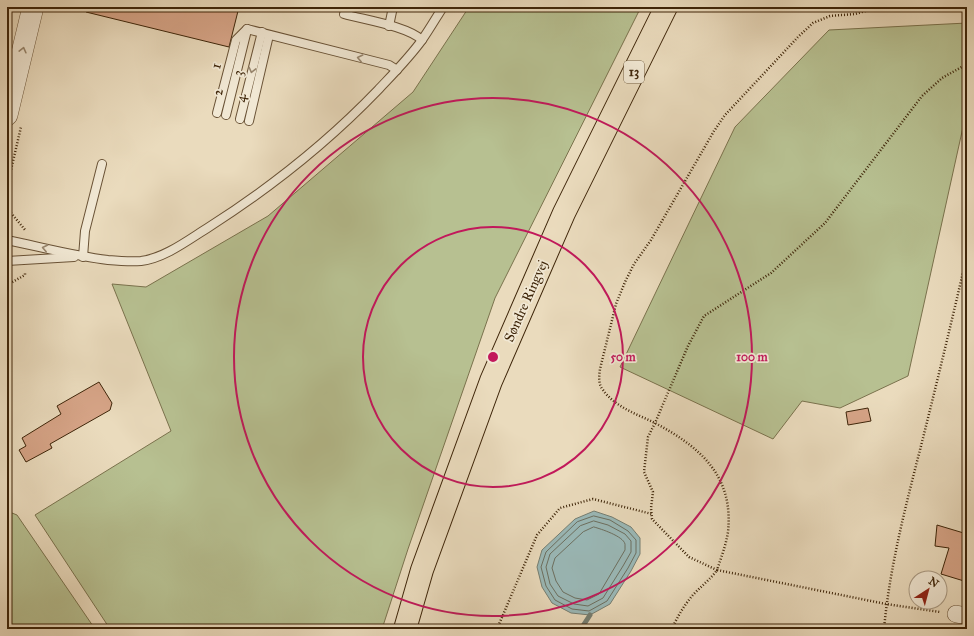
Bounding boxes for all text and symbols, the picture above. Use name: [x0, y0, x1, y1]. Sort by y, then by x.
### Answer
one-way arrow: [18, 47, 27, 54]
one-way arrow: [357, 54, 364, 63]
street label: 1: [207, 61, 225, 71]
road number: 13: [624, 61, 644, 83]
one-way arrow: [248, 66, 257, 73]
street label: 3: [229, 68, 247, 78]
street label: 2: [209, 87, 227, 97]
street label: 4: [232, 91, 250, 104]
one-way arrow: [42, 245, 48, 253]
street label: Søndre Ringvej: [500, 257, 552, 345]
centre of rings: [486, 350, 500, 364]
text: 50 m: [610, 350, 637, 364]
text: 100 m: [736, 350, 769, 364]
north arrow: [908, 570, 948, 610]
text: N: [926, 574, 942, 591]

